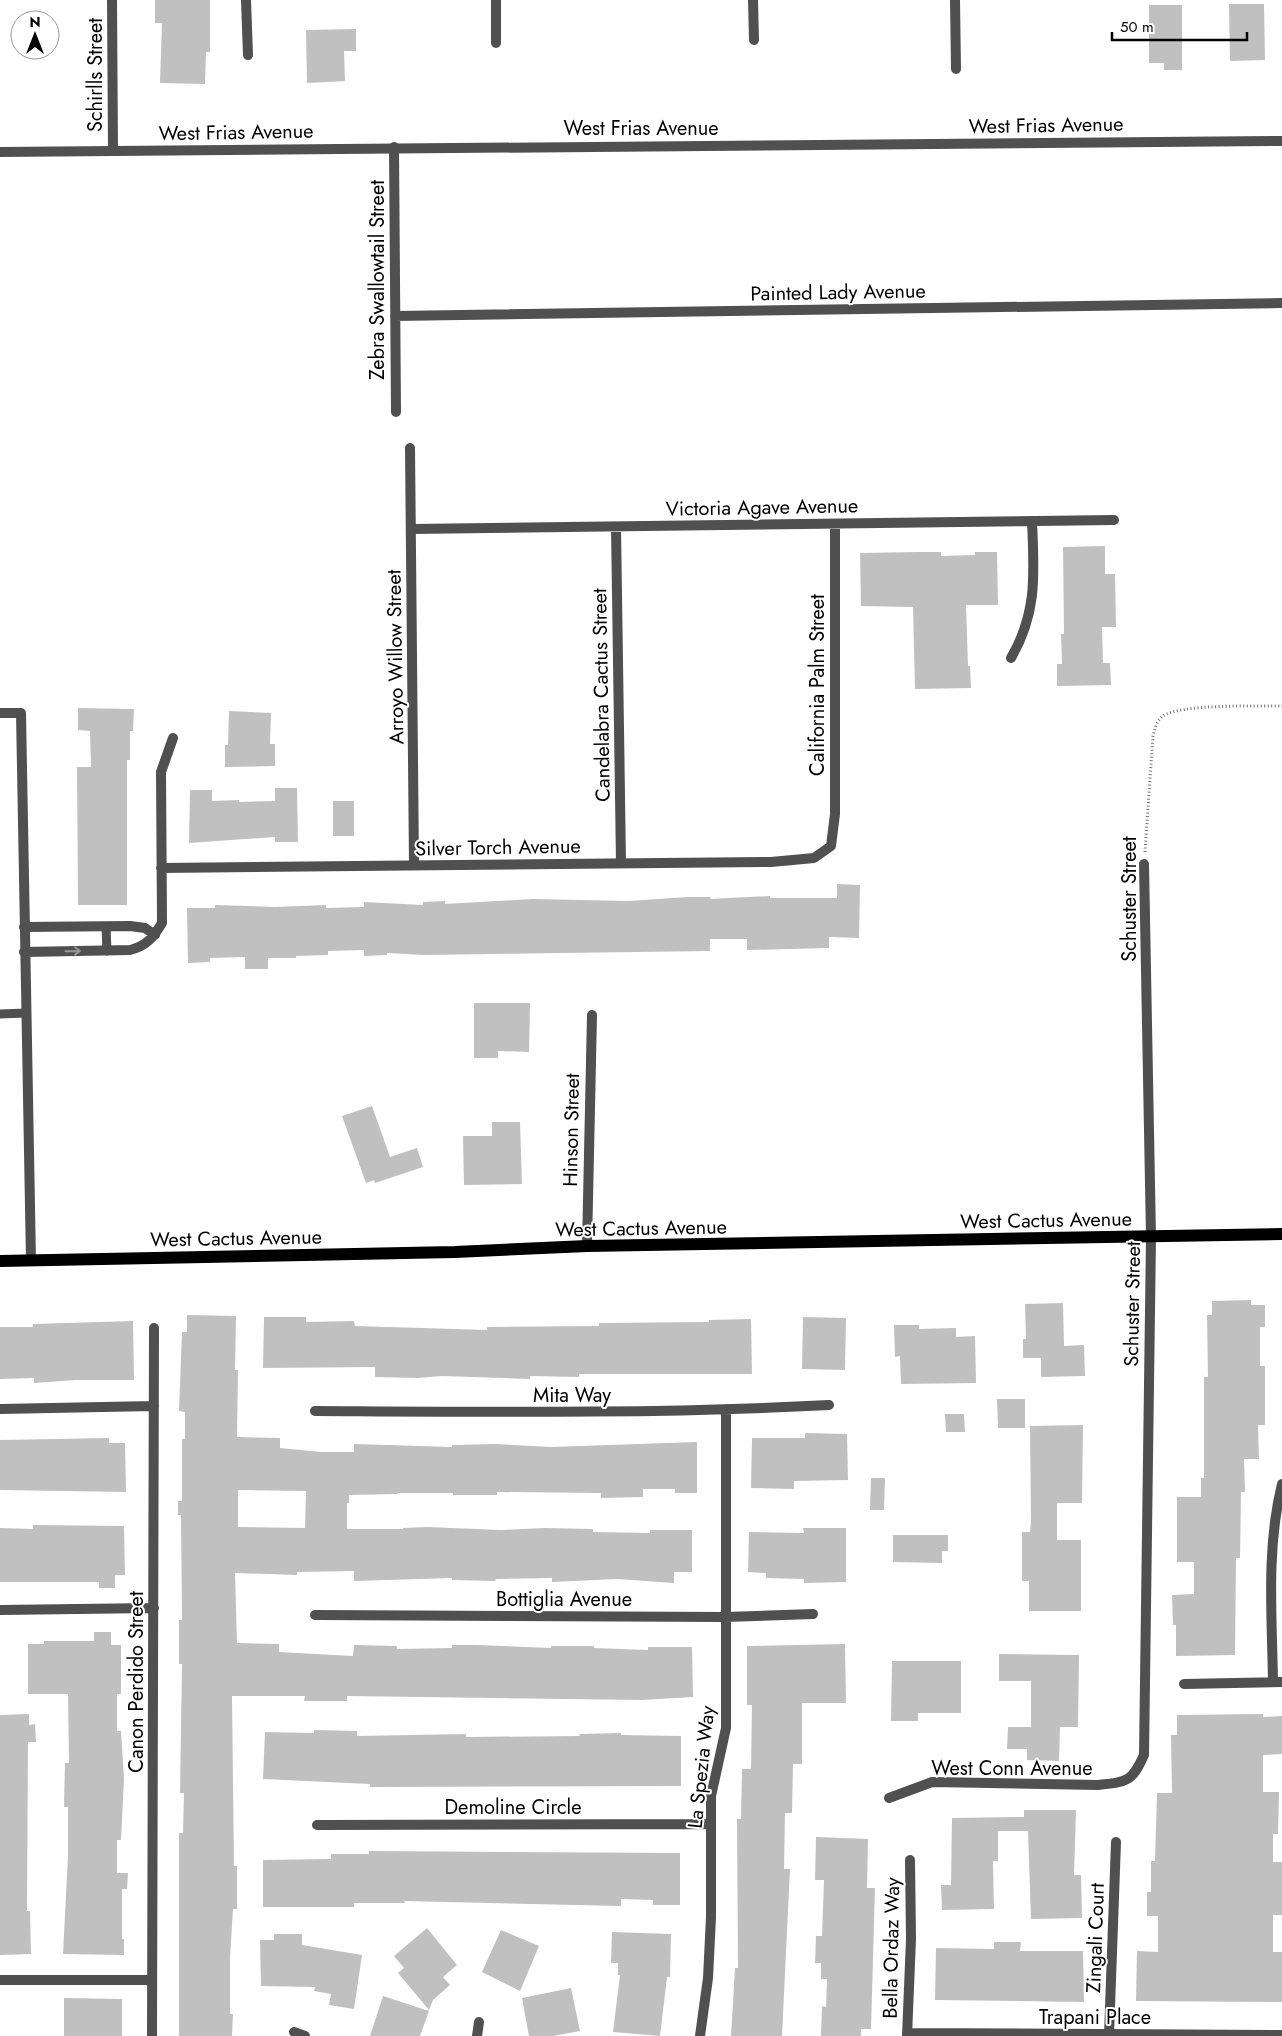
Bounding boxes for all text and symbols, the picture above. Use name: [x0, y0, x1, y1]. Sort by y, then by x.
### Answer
north arrow: [10, 10, 60, 60]
scale bar: [1112, 10, 1247, 42]
text: N: [29, 12, 41, 32]
text: 50 m: [1120, 16, 1154, 38]
street label: Schirlls Street: [81, 18, 110, 132]
street label: West Frias Avenue: [968, 110, 1124, 141]
street label: West Frias Avenue: [564, 114, 719, 143]
street label: West Frias Avenue: [158, 117, 314, 148]
street label: Zebra Swallowtail Street: [363, 180, 392, 380]
street label: Painted Lady Avenue: [750, 276, 926, 309]
street label: Victoria Agave Avenue: [665, 491, 859, 524]
street label: Arroyo Willow Street: [379, 569, 412, 745]
street label: Candelabra Cactus Street: [585, 588, 618, 802]
street label: California Palm Street: [803, 594, 832, 776]
street label: Silver Torch Avenue: [415, 832, 581, 863]
street label: Schuster Street: [1115, 836, 1144, 962]
one-way arrow: [64, 946, 81, 956]
street label: Hinson Street: [556, 1073, 587, 1187]
street label: West Cactus Avenue: [960, 1205, 1132, 1236]
street label: West Cactus Avenue: [555, 1213, 727, 1244]
street label: West Cactus Avenue: [150, 1223, 322, 1254]
street label: Schuster Street: [1117, 1241, 1148, 1367]
street label: Mita Way: [533, 1381, 611, 1410]
street label: Bottiglia Avenue: [496, 1585, 632, 1614]
street label: Canon Perdido Street: [122, 1591, 151, 1773]
street label: La Spezia Way: [681, 1704, 722, 1830]
street label: West Conn Avenue: [931, 1754, 1093, 1783]
street label: Demoline Circle: [445, 1793, 581, 1822]
street label: Bella Ordaz Way: [876, 1877, 907, 2019]
street label: Zingali Court: [1079, 1882, 1112, 1994]
street label: Trapani Place: [1039, 2003, 1151, 2032]

